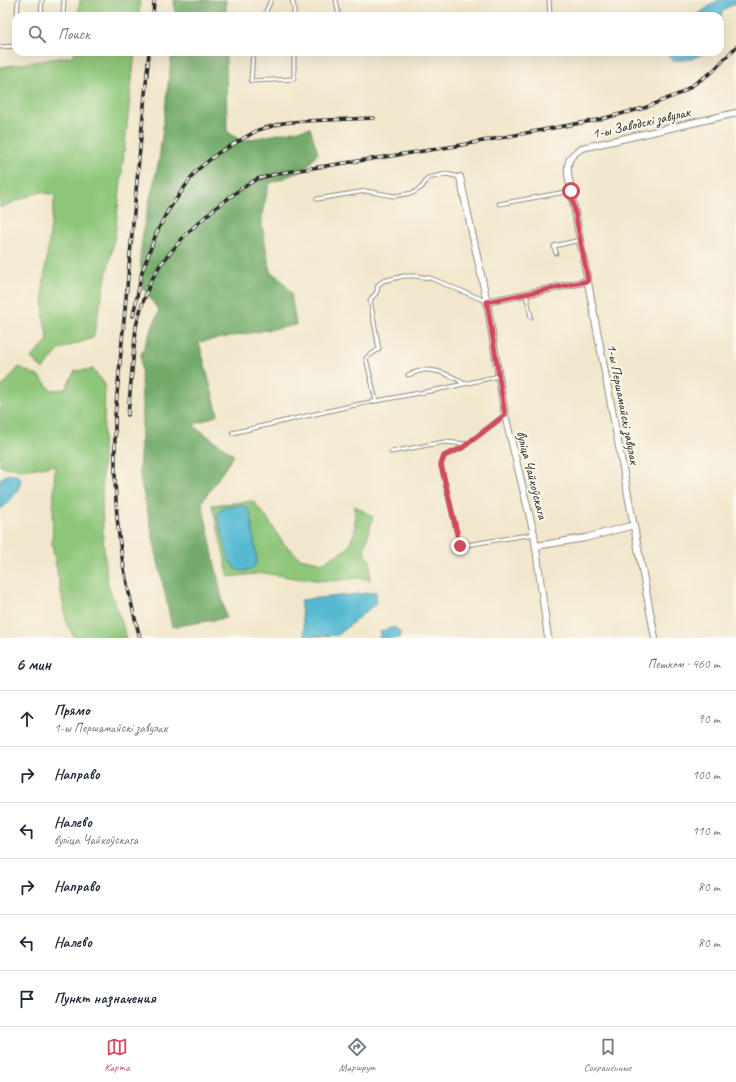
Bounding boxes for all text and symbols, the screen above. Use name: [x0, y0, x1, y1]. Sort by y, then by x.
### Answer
search box: [12, 12, 724, 56]
icon: search: [26, 23, 48, 45]
text: Поиск: [58, 25, 90, 44]
street label: 1-ы Заводскі завулак: [591, 103, 693, 142]
route start: [562, 182, 580, 200]
street label: 1-ы Першамайскі завулак: [603, 342, 643, 467]
street label: вуліца Чайкоўскага: [513, 429, 552, 522]
route end: [451, 537, 469, 555]
text: 6 мин: [16, 654, 51, 675]
text: Пешком · 460 m: [647, 656, 720, 672]
text: Прямо: [54, 701, 90, 720]
icon: ahead: [16, 708, 38, 730]
text: 90 m: [698, 711, 720, 727]
text: 1-ы Першамайскі завулак: [54, 720, 167, 736]
icon: right: [16, 764, 38, 786]
text: Направо: [54, 765, 100, 784]
text: 100 m: [692, 767, 720, 783]
text: Налево: [54, 813, 92, 832]
icon: left: [16, 820, 38, 842]
text: 110 m: [692, 823, 720, 839]
text: вуліца Чайкоўскага: [54, 832, 138, 848]
icon: right: [16, 876, 38, 898]
text: Направо: [54, 877, 100, 896]
text: 80 m: [698, 879, 720, 895]
icon: left: [16, 932, 38, 954]
text: Налево: [54, 933, 92, 952]
text: 80 m: [698, 935, 720, 951]
icon: arrive: [16, 988, 38, 1010]
text: Пункт назначения: [54, 989, 156, 1008]
tab: Карта: [104, 1036, 130, 1074]
tab: Маршрут: [339, 1036, 375, 1074]
tab: Сохранённые: [584, 1036, 632, 1074]

